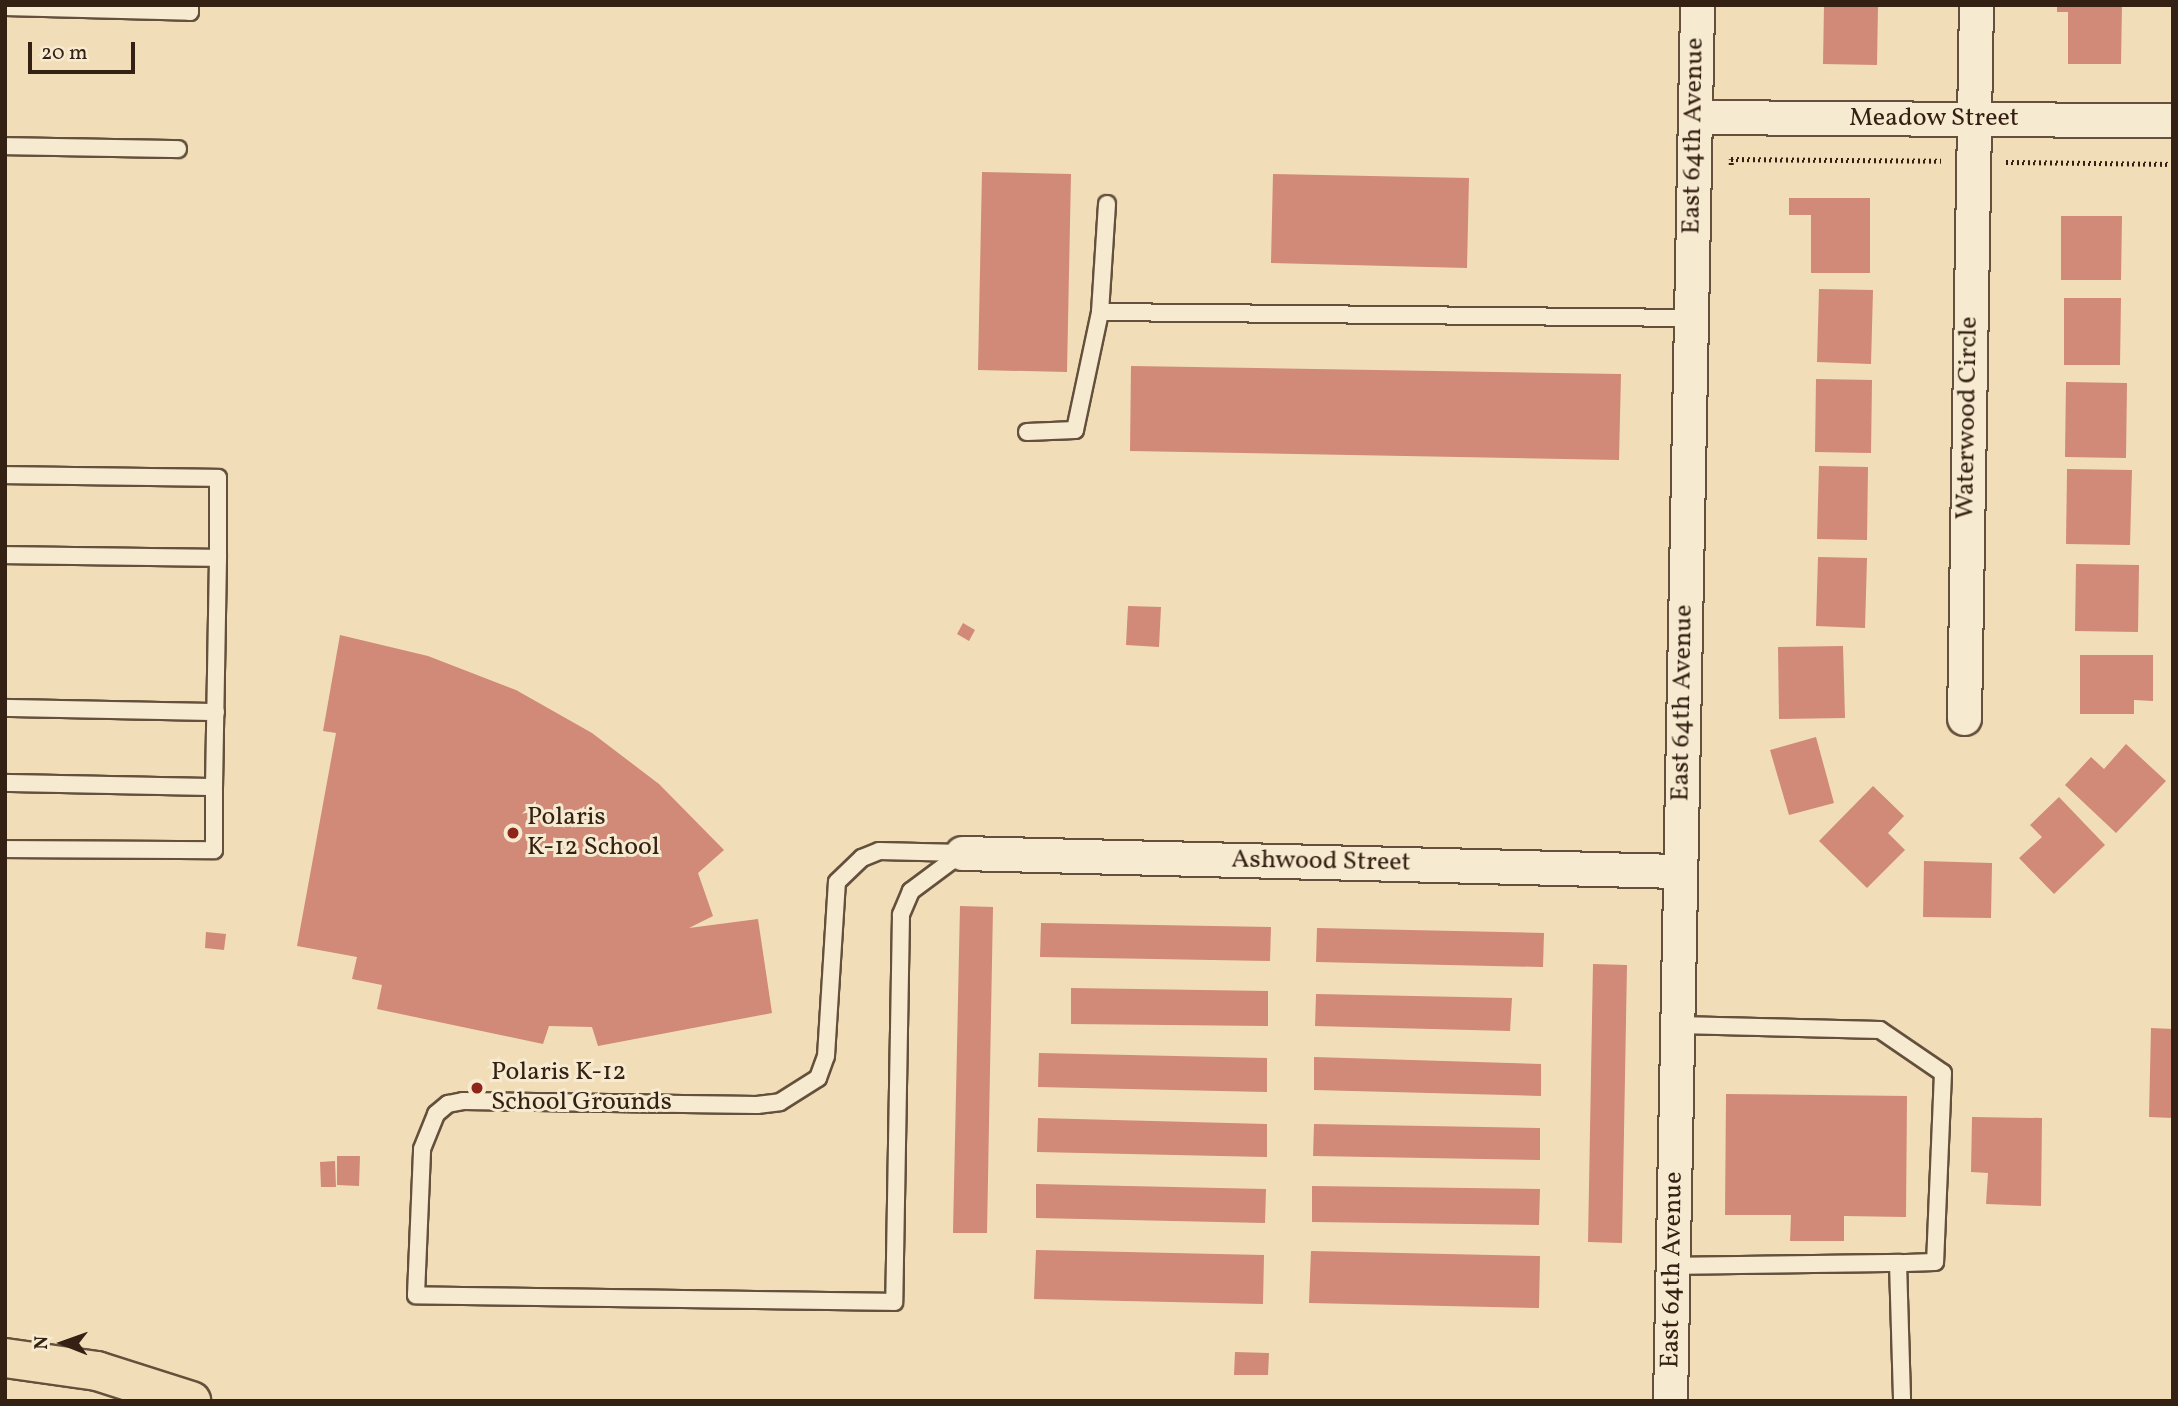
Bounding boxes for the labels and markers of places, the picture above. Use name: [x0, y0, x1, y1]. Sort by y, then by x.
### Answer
place label: Polaris K-12 School: [527, 802, 659, 864]
marker: Polaris K-12 School: [505, 825, 521, 841]
place label: Polaris K-12 School Grounds: [491, 1057, 672, 1118]
marker: Polaris K-12 School Grounds: [469, 1080, 485, 1096]

